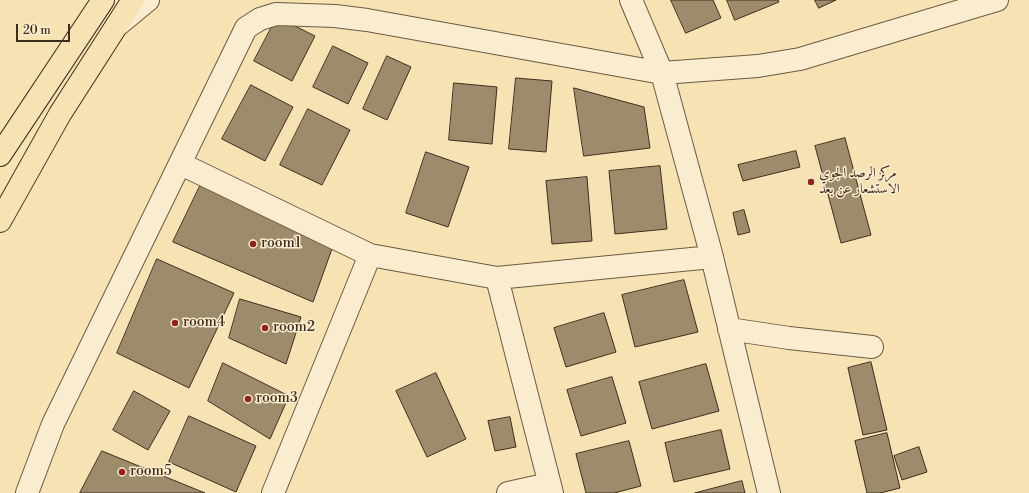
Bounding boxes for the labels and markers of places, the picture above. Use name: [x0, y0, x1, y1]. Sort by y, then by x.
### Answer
place label: مركز الرصد الجوي الاستشعار عن بعد: [819, 166, 900, 198]
marker: مركز الرصد الجوي الاستشعار عن بعد: [806, 177, 816, 187]
place label: room1: [261, 236, 301, 252]
marker: room1: [248, 239, 258, 249]
place label: room4: [183, 315, 225, 331]
marker: room4: [170, 318, 180, 328]
place label: room2: [273, 320, 315, 336]
marker: room2: [260, 323, 270, 333]
place label: room3: [256, 391, 298, 407]
marker: room3: [243, 394, 253, 404]
place label: room5: [130, 464, 172, 480]
marker: room5: [117, 467, 127, 477]

